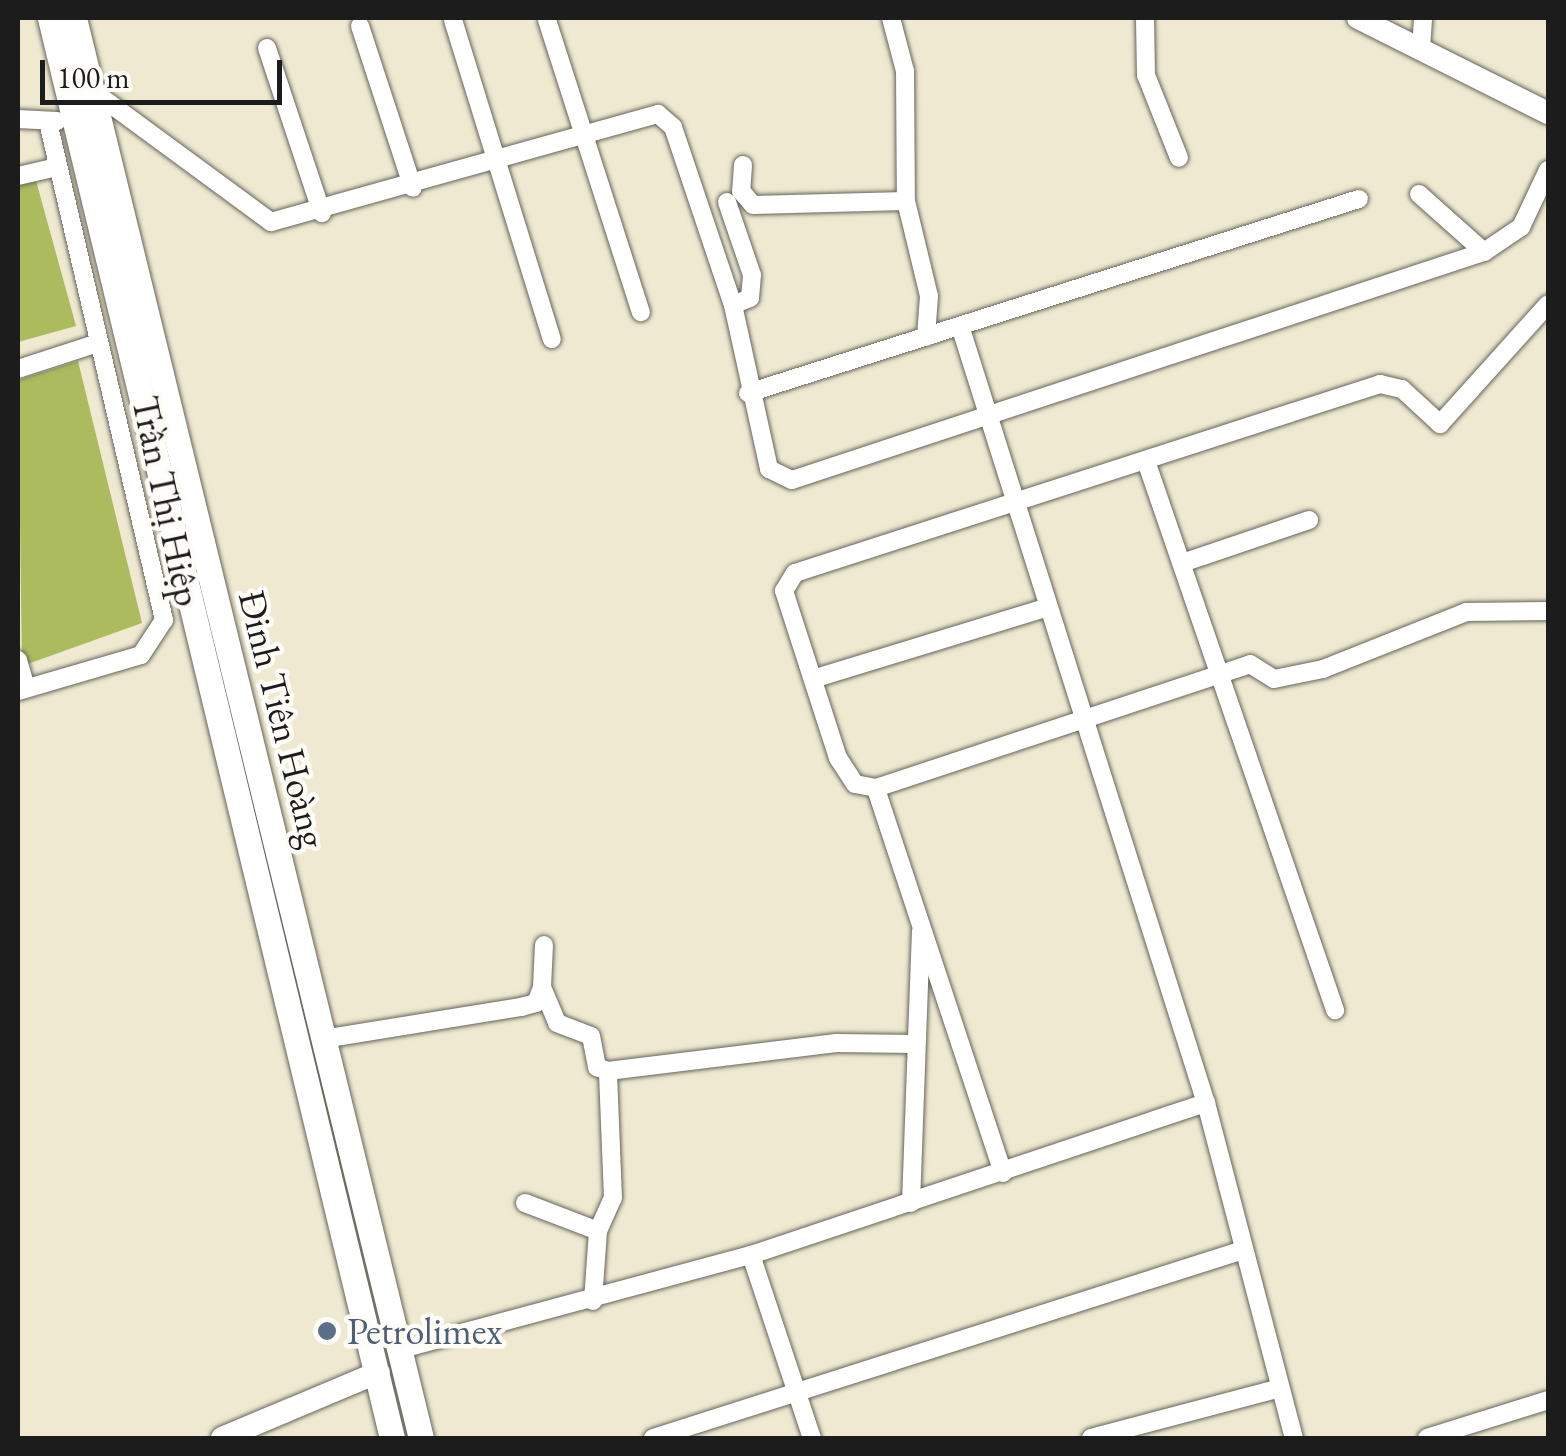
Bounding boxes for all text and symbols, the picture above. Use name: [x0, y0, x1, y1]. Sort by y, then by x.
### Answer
scale bar: [45, 40, 288, 102]
text: 100 m: [57, 58, 130, 97]
street label: Trần Thị Hiệp: [122, 392, 212, 610]
street label: Đinh Tiên Hoàng: [229, 586, 337, 852]
place label: Petrolimex: [347, 1308, 502, 1354]
marker: Petrolimex: [316, 1320, 338, 1342]

